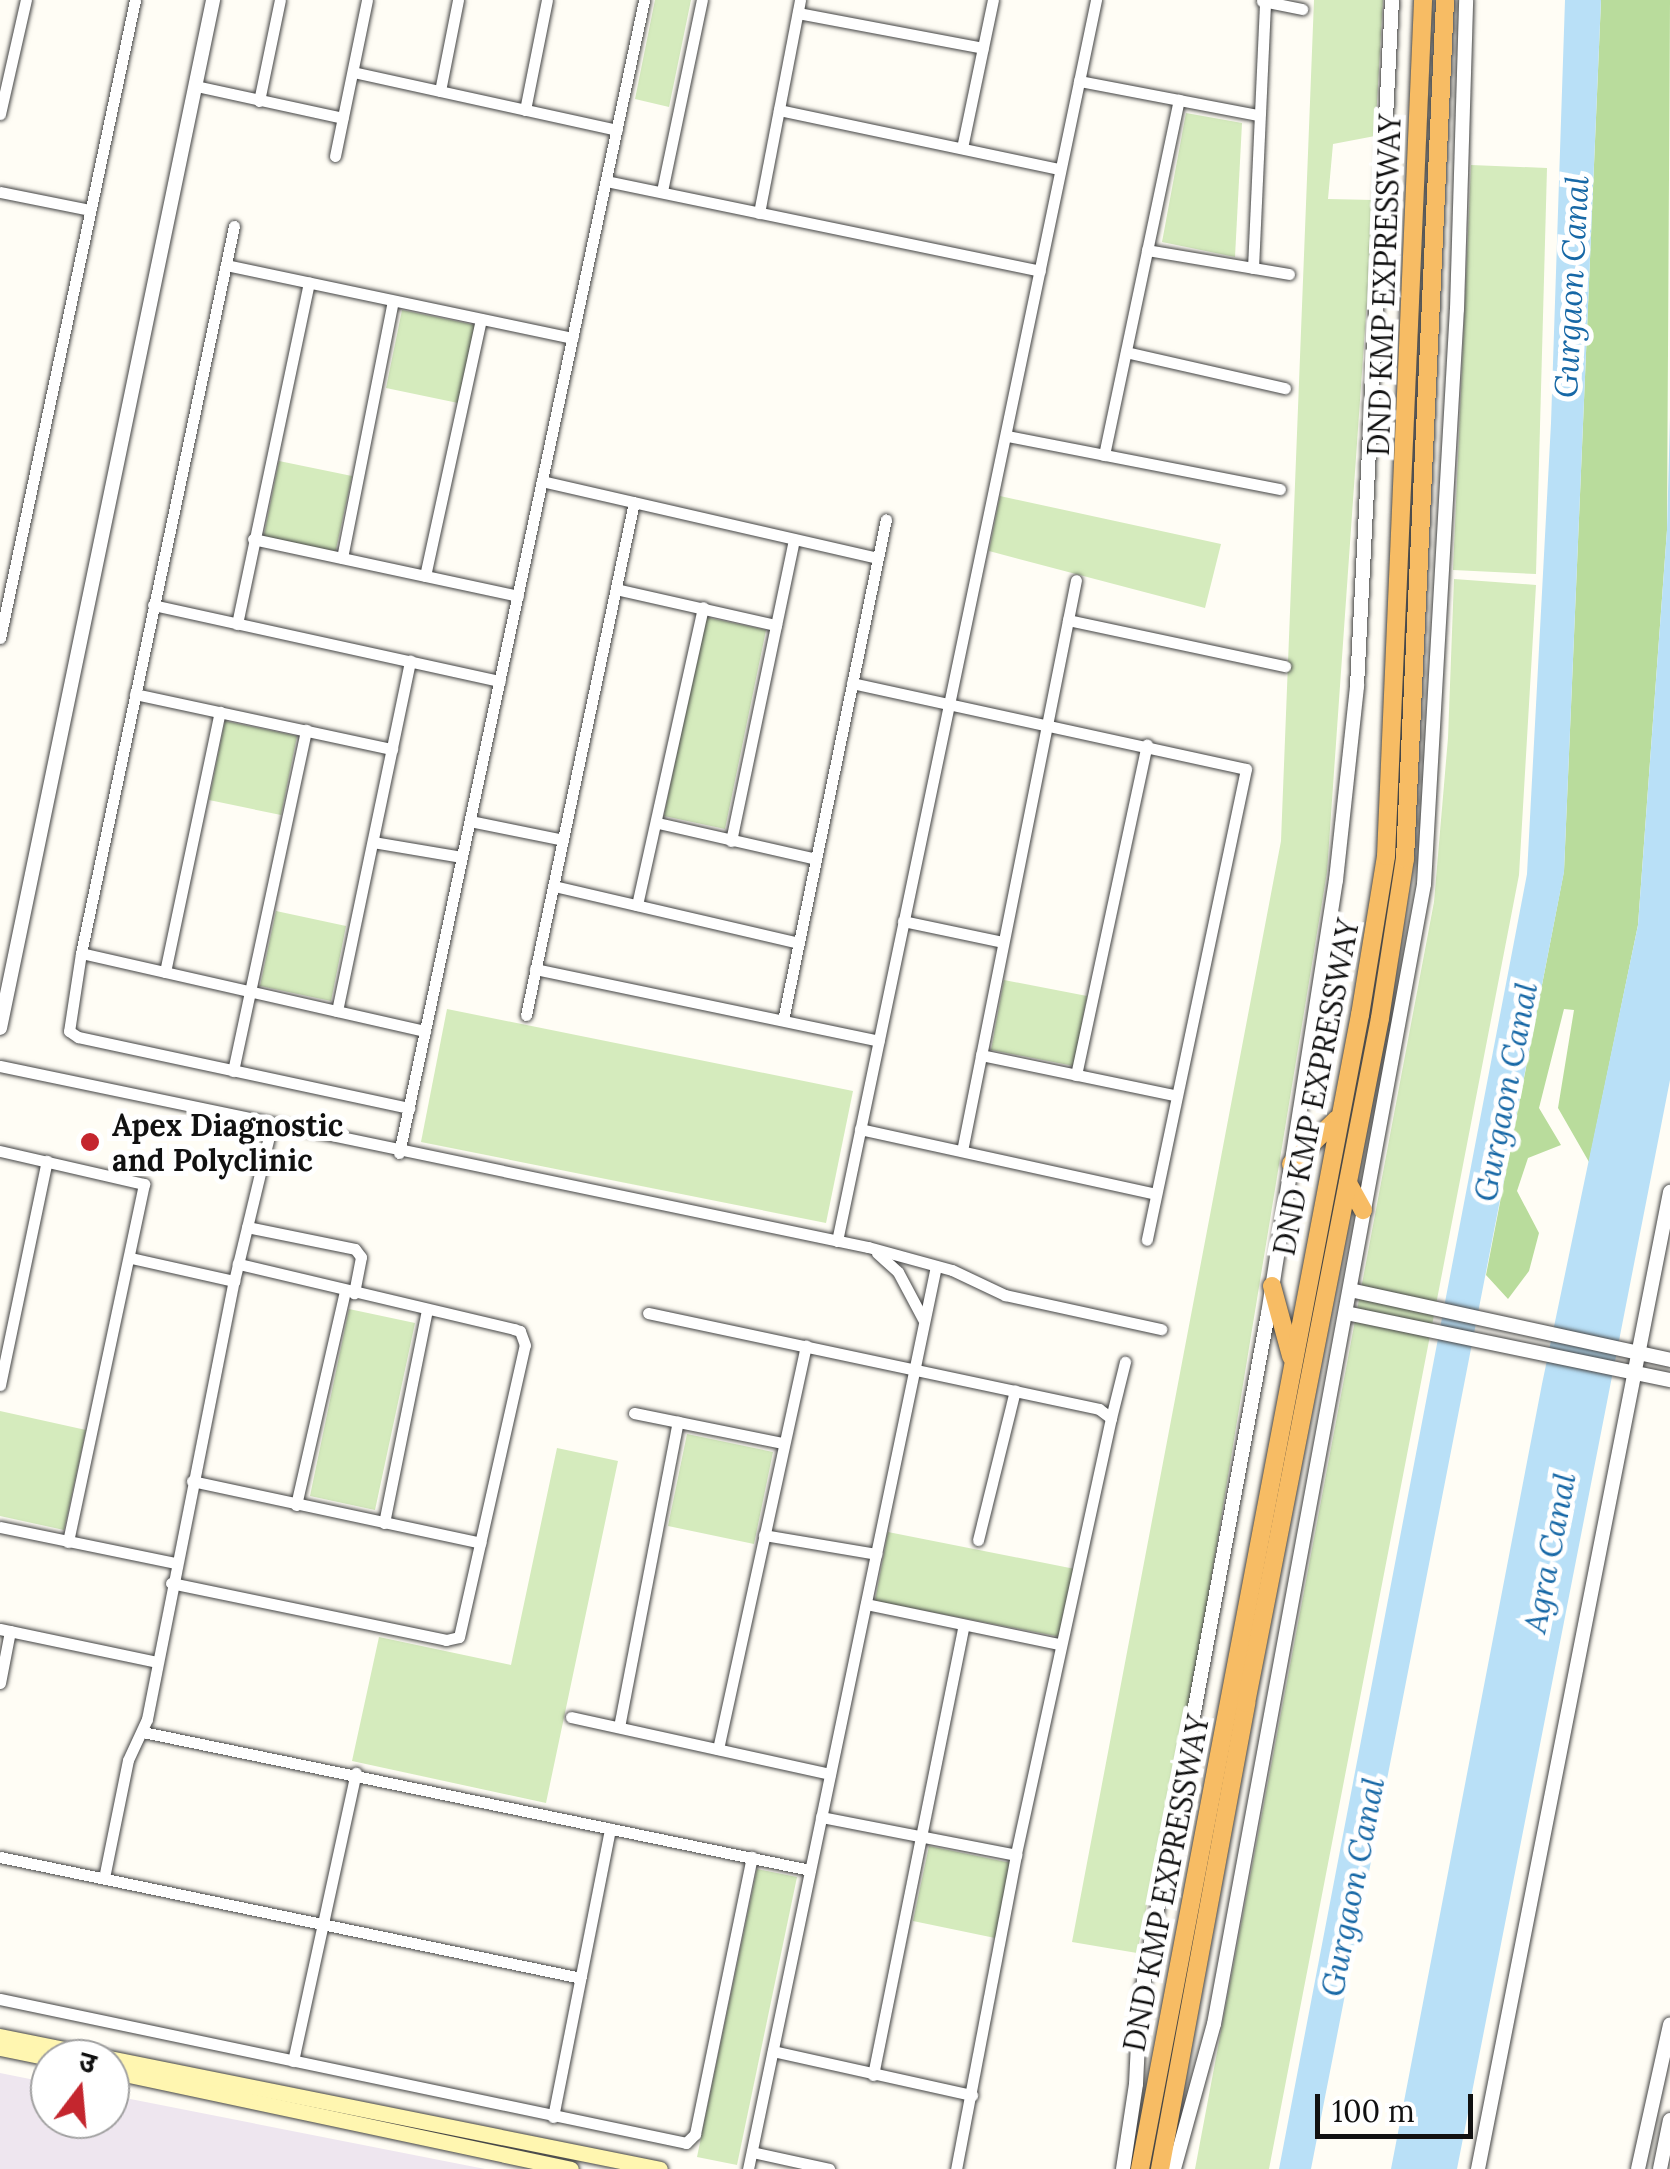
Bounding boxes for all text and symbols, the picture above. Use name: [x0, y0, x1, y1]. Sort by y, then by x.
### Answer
street label: DND KMP EXPRESSWAY: [1360, 113, 1408, 457]
water label: Gurgaon Canal: [1547, 175, 1597, 399]
street label: DND KMP EXPRESSWAY: [1266, 916, 1366, 1258]
water label: Gurgaon Canal: [1466, 979, 1546, 1205]
place label: Apex Diagnostic and Polyclinic: [112, 1107, 343, 1178]
marker: Apex Diagnostic and Polyclinic: [77, 1129, 103, 1155]
water label: Agra Canal: [1516, 1470, 1584, 1636]
street label: DND KMP EXPRESSWAY: [1116, 1712, 1216, 2054]
water label: Gurgaon Canal: [1313, 1774, 1393, 2000]
north arrow: [30, 2039, 130, 2139]
text: उ: [75, 2043, 101, 2082]
scale bar: [1320, 2074, 1478, 2136]
text: 100 m: [1332, 2092, 1415, 2130]

